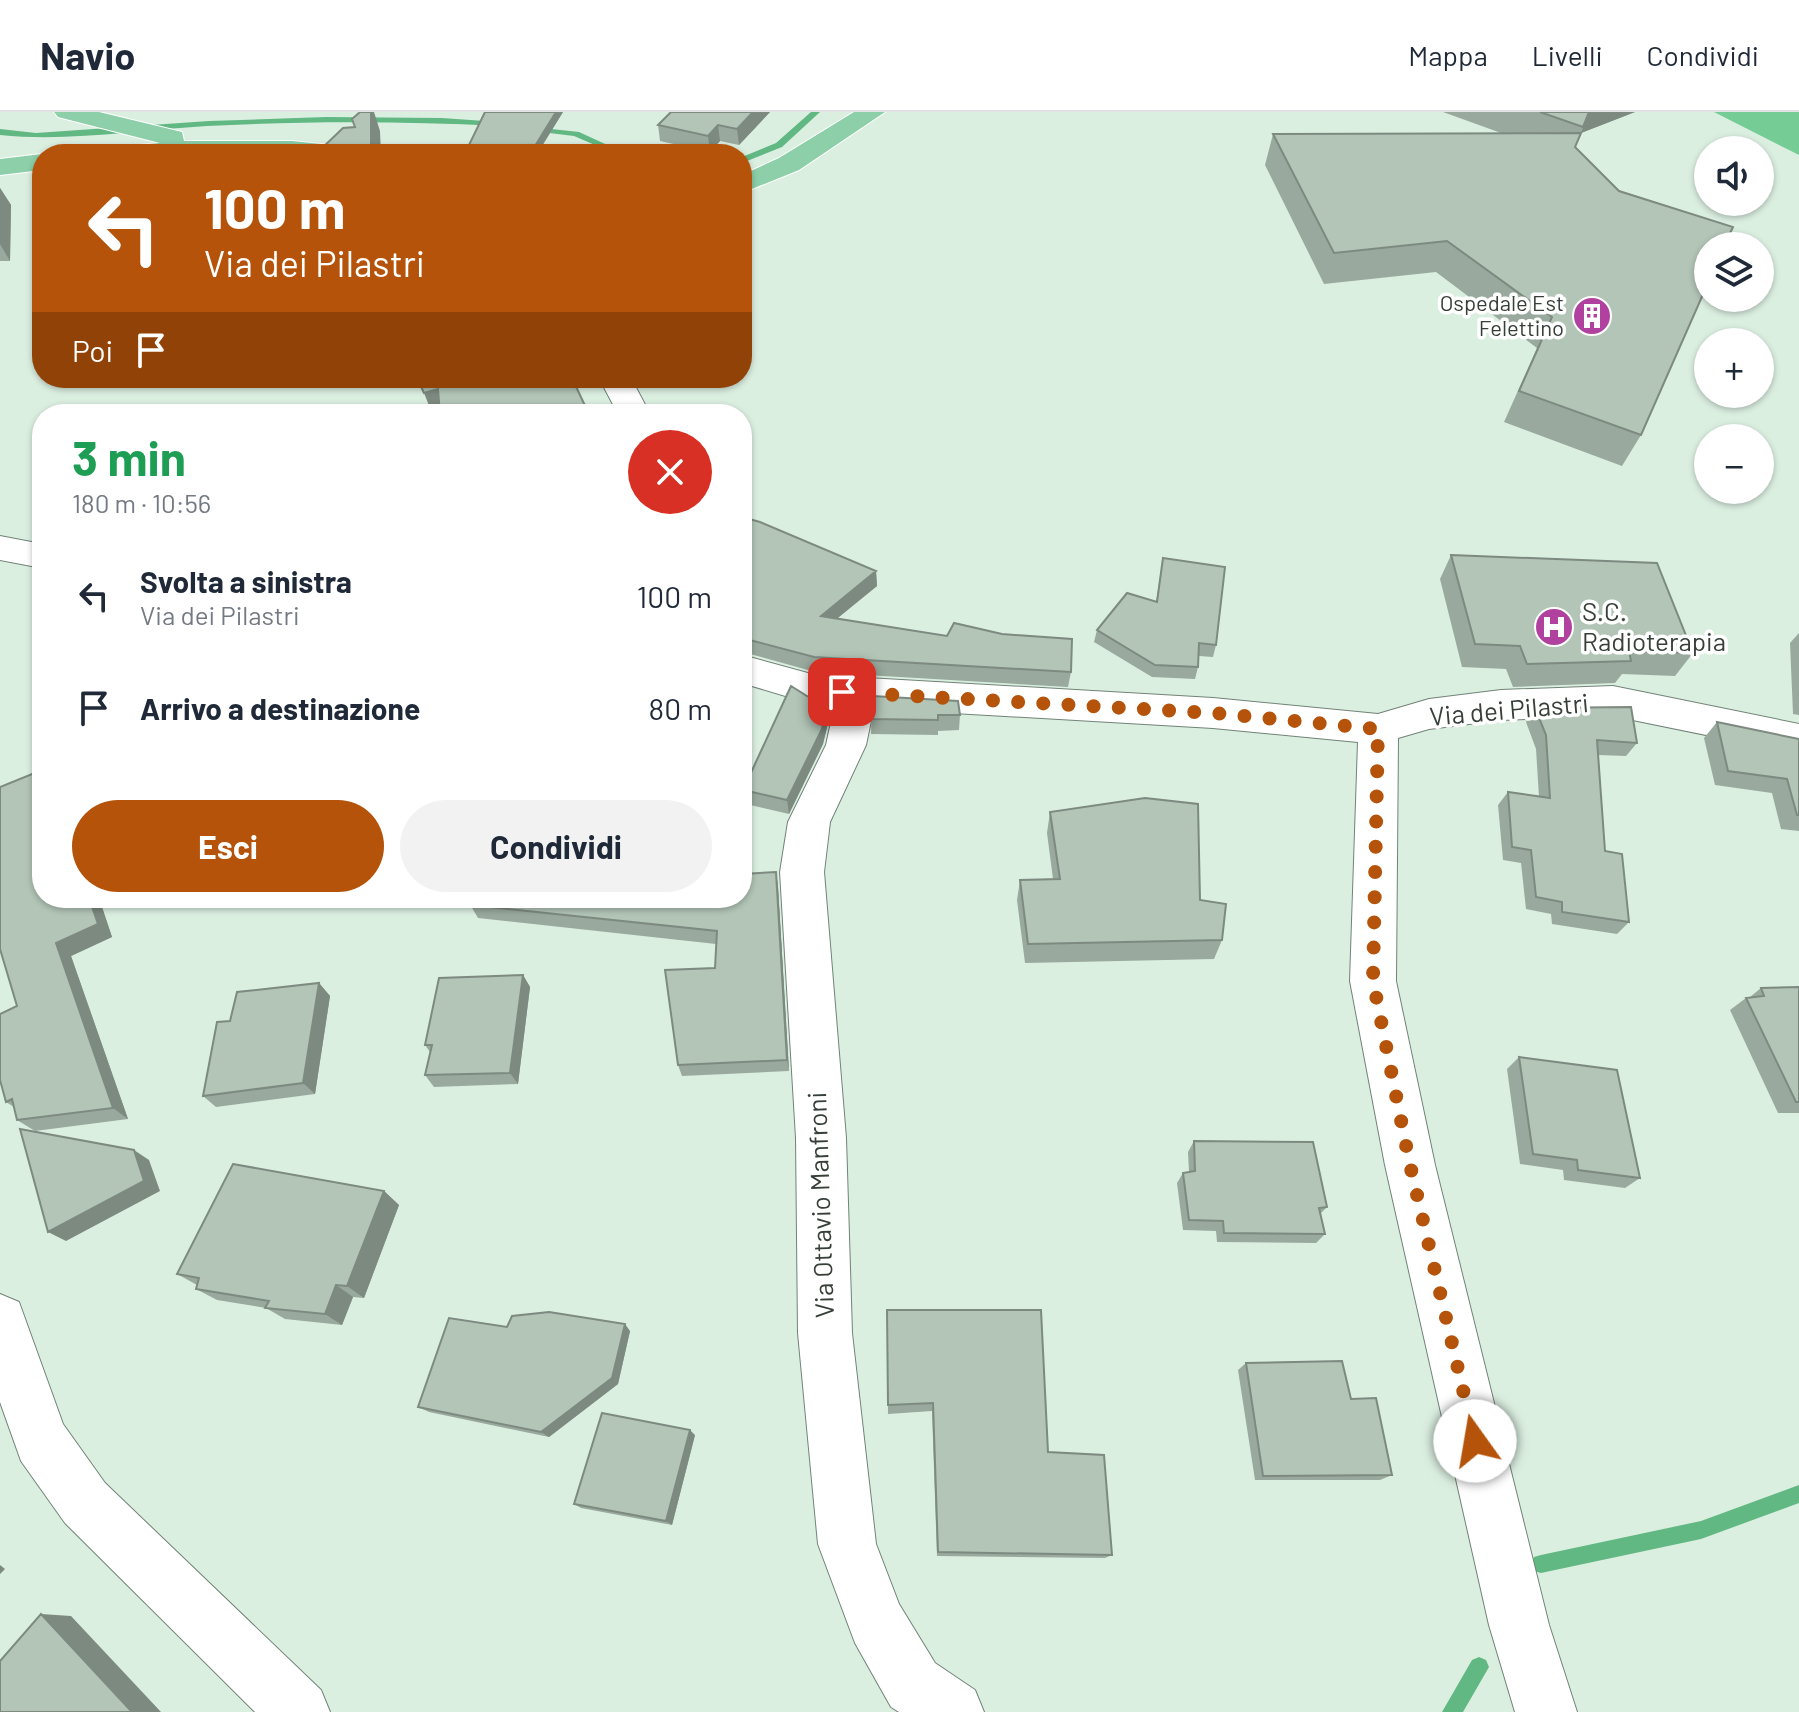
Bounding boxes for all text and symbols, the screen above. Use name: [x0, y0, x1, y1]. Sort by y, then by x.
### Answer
text: Navio: [40, 32, 135, 78]
text: Mappa: [1408, 38, 1488, 72]
text: Livelli: [1532, 38, 1603, 72]
text: Condividi: [1647, 38, 1759, 72]
map controls: [1694, 136, 1774, 504]
button: sound: [1694, 136, 1774, 216]
text: 100 m: [204, 173, 346, 240]
icon: left: [72, 176, 176, 280]
button: layers: [1694, 232, 1774, 312]
text: Via dei Pilastri: [204, 241, 425, 284]
place label: Ospedale Est Felettino: [1440, 289, 1564, 340]
building icon: Ospedale Est Felettino: [1571, 295, 1613, 337]
icon: arrive: [129, 328, 173, 372]
button: +: [1694, 328, 1774, 408]
text: Poi: [72, 332, 113, 368]
button: −: [1694, 424, 1774, 504]
text: 3 min: [72, 428, 186, 486]
button: close: [628, 430, 712, 514]
text: 180 m · 10:56: [72, 487, 211, 518]
text: Svolta a sinistra: [140, 563, 352, 599]
icon: left: [72, 574, 116, 618]
text: 100 m: [637, 578, 712, 614]
place label: S.C. Radioterapia: [1582, 595, 1726, 656]
text: Via dei Pilastri: [140, 599, 300, 630]
hospital icon: S.C. Radioterapia: [1533, 606, 1575, 648]
pin: [808, 658, 876, 726]
icon: arrive: [820, 670, 864, 714]
icon: arrive: [72, 686, 116, 730]
street label: Via dei Pilastri: [1428, 686, 1590, 731]
text: Arrivo a destinazione: [140, 690, 420, 726]
text: 80 m: [649, 690, 712, 726]
button: Esci: [72, 800, 384, 892]
button: Condividi: [400, 800, 712, 892]
street label: Via Ottavio Manfroni: [800, 1091, 839, 1319]
position arrow: [1433, 1399, 1517, 1483]

